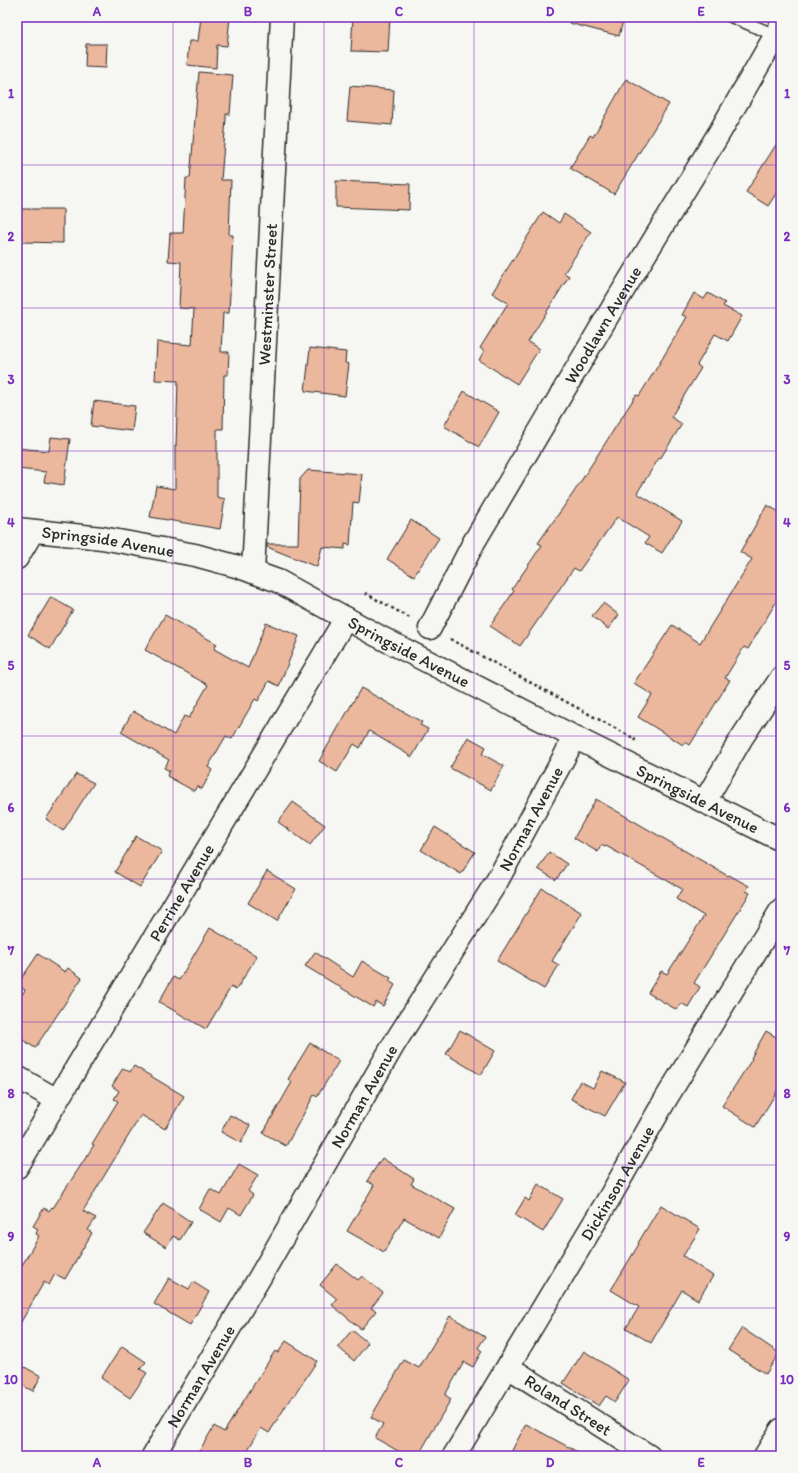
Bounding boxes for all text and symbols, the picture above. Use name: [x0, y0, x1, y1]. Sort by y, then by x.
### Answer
text: A: [92, 4, 102, 19]
text: B: [244, 4, 253, 19]
text: C: [395, 4, 404, 19]
text: D: [546, 4, 555, 19]
text: E: [697, 4, 705, 19]
text: 1: [8, 86, 14, 101]
text: 1: [784, 86, 790, 101]
street label: Westminster Street: [254, 223, 281, 366]
text: 2: [8, 229, 15, 244]
text: 2: [784, 229, 791, 244]
street label: Woodlawn Avenue: [560, 262, 646, 387]
text: 3: [7, 372, 15, 387]
text: 3: [783, 372, 791, 387]
text: 4: [7, 515, 15, 530]
text: 4: [783, 515, 791, 530]
street label: Springside Avenue: [41, 522, 176, 561]
street label: Springside Avenue: [345, 612, 473, 692]
text: 5: [8, 658, 15, 673]
text: 5: [784, 658, 791, 673]
street label: Springside Avenue: [633, 760, 762, 837]
street label: Norman Avenue: [494, 763, 567, 874]
text: 6: [8, 800, 15, 815]
text: 6: [784, 800, 791, 815]
street label: Perrine Avenue: [145, 840, 218, 945]
text: 7: [7, 943, 15, 958]
text: 7: [783, 943, 791, 958]
street label: Norman Avenue: [326, 1041, 401, 1151]
text: 8: [7, 1086, 15, 1101]
text: 8: [783, 1086, 791, 1101]
street label: Dickinson Avenue: [576, 1122, 658, 1244]
text: 9: [8, 1229, 15, 1244]
text: 9: [784, 1229, 791, 1244]
street label: Norman Avenue: [162, 1321, 239, 1431]
street label: Roland Street: [521, 1370, 615, 1440]
text: 10: [4, 1372, 18, 1387]
text: 10: [780, 1372, 794, 1387]
text: A: [92, 1455, 102, 1470]
text: B: [244, 1455, 253, 1470]
text: C: [395, 1455, 404, 1470]
text: D: [546, 1455, 555, 1470]
text: E: [697, 1455, 705, 1470]

